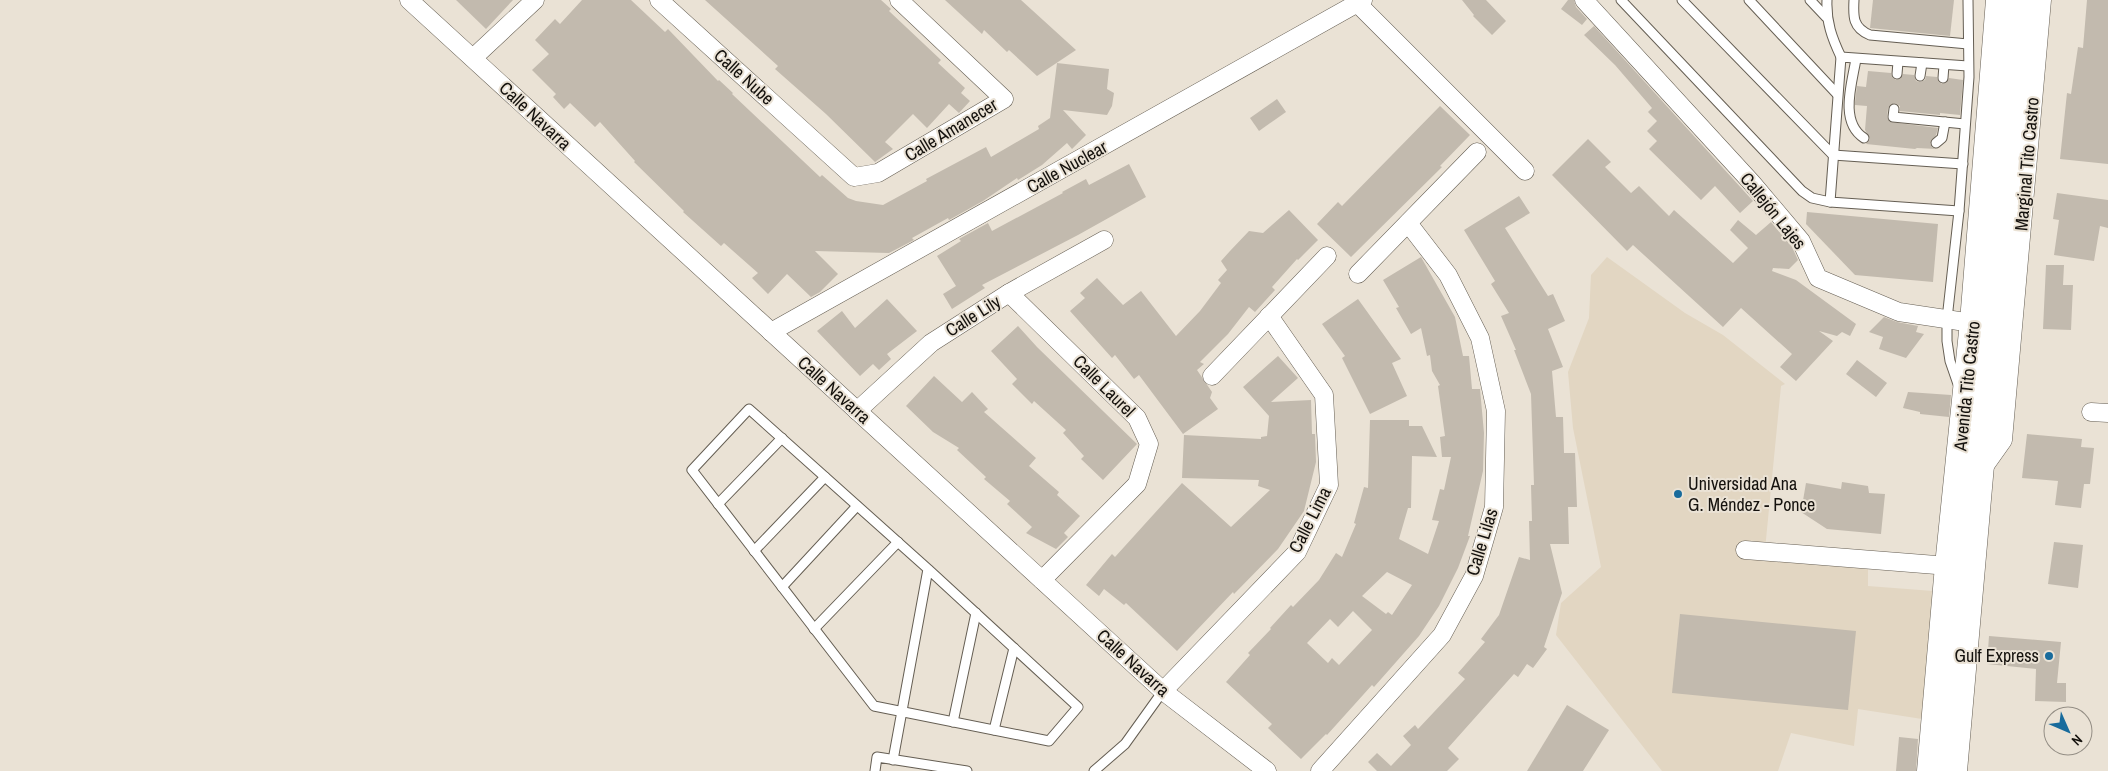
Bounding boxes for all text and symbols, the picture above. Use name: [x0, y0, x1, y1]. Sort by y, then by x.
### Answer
street label: Calle Nube: [709, 43, 780, 110]
street label: Calle Navarra: [494, 76, 577, 156]
street label: Calle Amanecer: [900, 92, 1002, 167]
street label: Marginal Tito Castro: [2008, 96, 2045, 232]
street label: Calle Nuclear: [1022, 134, 1112, 199]
street label: Callejón Lajes: [1735, 167, 1812, 255]
street label: Calle Lily: [940, 289, 1006, 342]
street label: Avenida Tito Castro: [1947, 320, 1986, 453]
street label: Calle Laurel: [1068, 349, 1141, 422]
street label: Calle Navarra: [792, 350, 876, 429]
place label: Universidad Ana G. Méndez - Ponce: [1688, 471, 1815, 517]
street label: Calle Lima: [1282, 483, 1337, 557]
marker: Universidad Ana G. Méndez - Ponce: [1672, 488, 1684, 500]
street label: Calle Lilas: [1459, 505, 1504, 578]
street label: Calle Navarra: [1091, 623, 1175, 702]
place label: Gulf Express: [1955, 643, 2039, 668]
marker: Gulf Express: [2043, 650, 2055, 662]
north arrow: [2043, 706, 2093, 756]
text: N: [2068, 731, 2086, 749]

